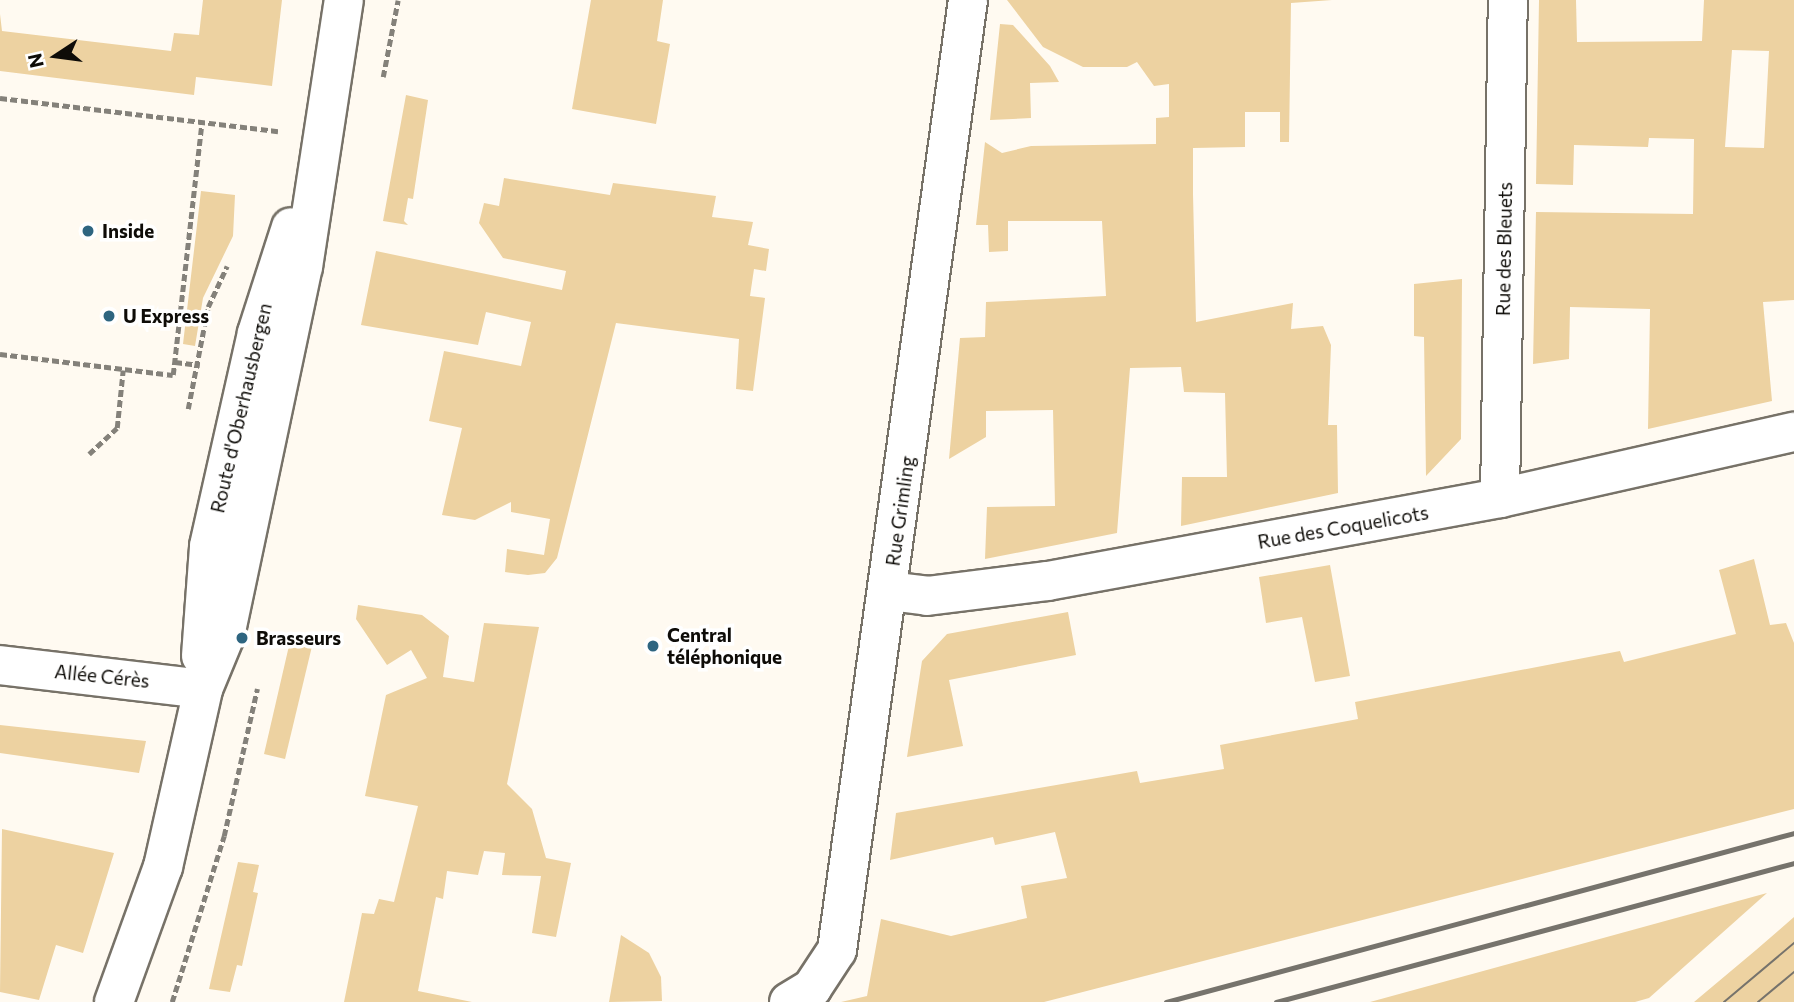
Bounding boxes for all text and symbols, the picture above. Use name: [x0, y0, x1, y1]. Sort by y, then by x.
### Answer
north arrow: [21, 21, 91, 91]
text: N: [22, 51, 48, 70]
street label: Rue des Bleuets: [1491, 182, 1517, 316]
place label: Inside: [102, 220, 154, 242]
marker: Inside: [80, 223, 96, 239]
street label: Route d'Oberhausbergen: [206, 301, 276, 515]
place label: U Express: [123, 305, 209, 327]
marker: U Express: [101, 308, 117, 324]
street label: Rue Grimling: [881, 455, 919, 567]
street label: Rue des Coquelicots: [1256, 501, 1430, 553]
place label: Central téléphonique: [667, 624, 782, 668]
place label: Brasseurs: [256, 627, 341, 649]
marker: Brasseurs: [234, 630, 250, 646]
marker: Central téléphonique: [645, 638, 661, 654]
street label: Allée Cérès: [53, 660, 151, 692]

